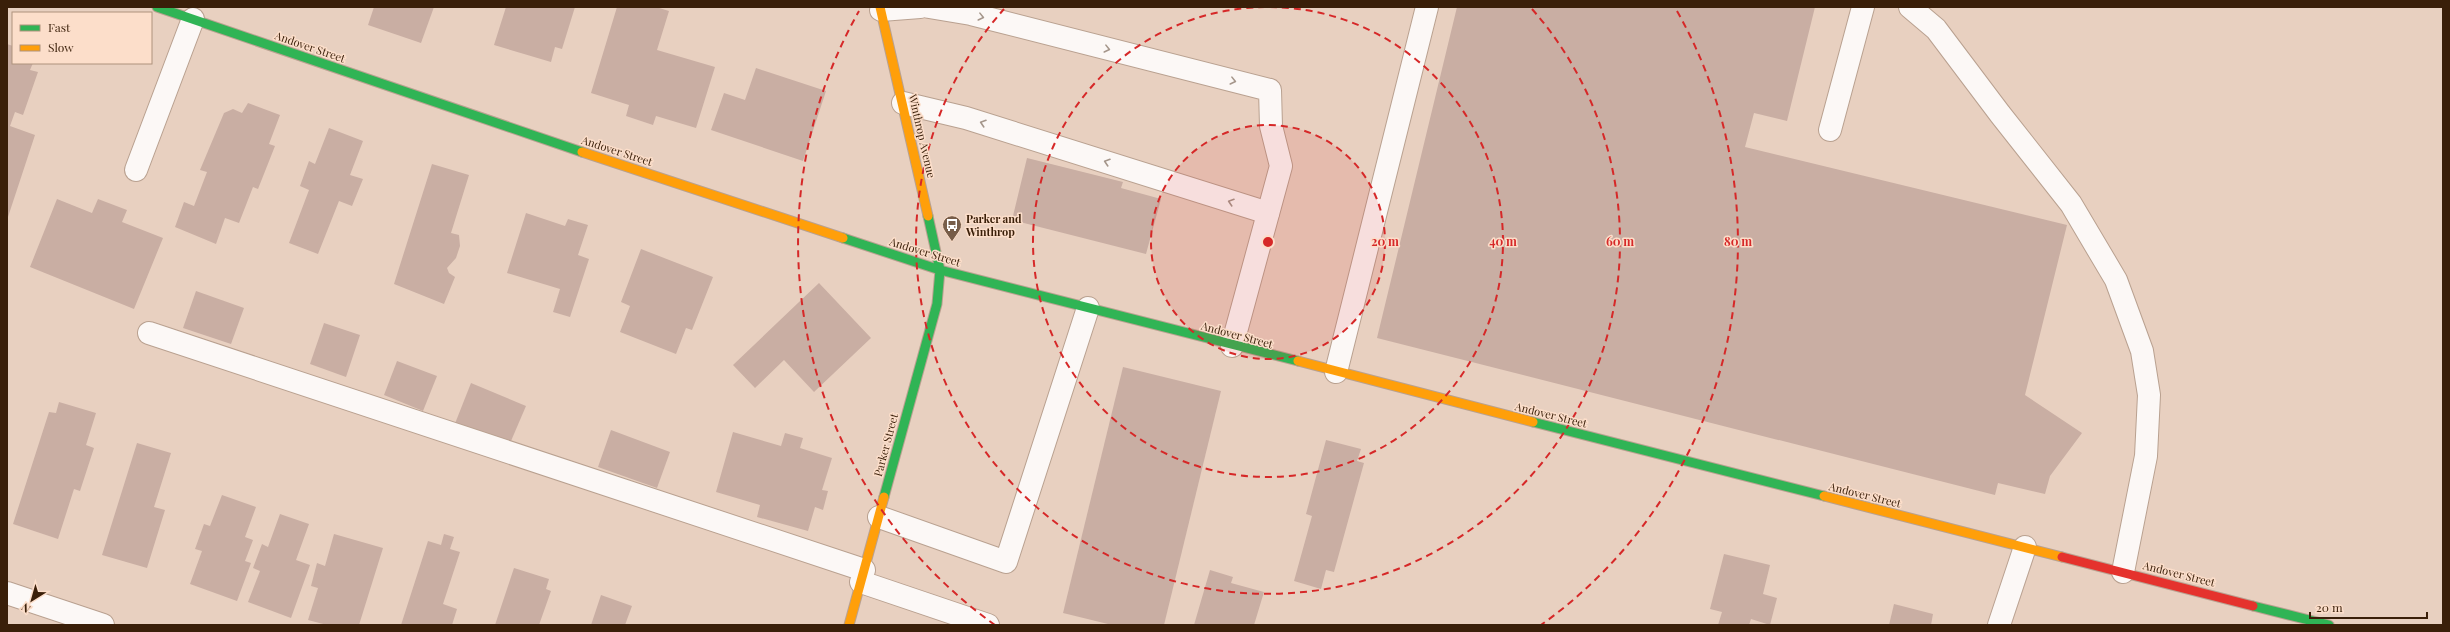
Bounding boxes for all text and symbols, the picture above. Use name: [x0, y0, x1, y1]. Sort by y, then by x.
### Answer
legend: [12, 12, 152, 64]
one-way arrow: [978, 12, 984, 20]
text: Fast: [48, 19, 71, 35]
street label: Andover Street: [272, 27, 348, 66]
text: Slow: [48, 39, 74, 55]
one-way arrow: [1104, 44, 1110, 52]
one-way arrow: [1230, 76, 1236, 84]
street label: Winthrop Avenue: [905, 92, 940, 180]
one-way arrow: [980, 119, 987, 128]
street label: Andover Street: [579, 132, 655, 169]
one-way arrow: [1103, 158, 1110, 167]
one-way arrow: [1227, 198, 1234, 206]
place label: Parker and Winthrop: [965, 211, 1022, 239]
bus stop icon: Parker and Winthrop: [941, 214, 963, 242]
street label: Andover Street: [887, 233, 963, 269]
text: 20 m: [1371, 233, 1399, 249]
text: 40 m: [1489, 233, 1517, 249]
text: 60 m: [1606, 233, 1634, 249]
text: 80 m: [1724, 233, 1752, 249]
centre of rings: [1261, 235, 1275, 249]
street label: Andover Street: [1199, 317, 1275, 351]
street label: Andover Street: [1513, 398, 1589, 431]
street label: Parker Street: [870, 412, 901, 478]
street label: Andover Street: [1827, 478, 1903, 511]
street label: Andover Street: [2141, 557, 2217, 590]
north arrow: [12, 580, 52, 620]
scale bar: [2310, 594, 2427, 620]
text: 20 m: [2316, 599, 2343, 615]
text: N: [18, 600, 33, 617]

